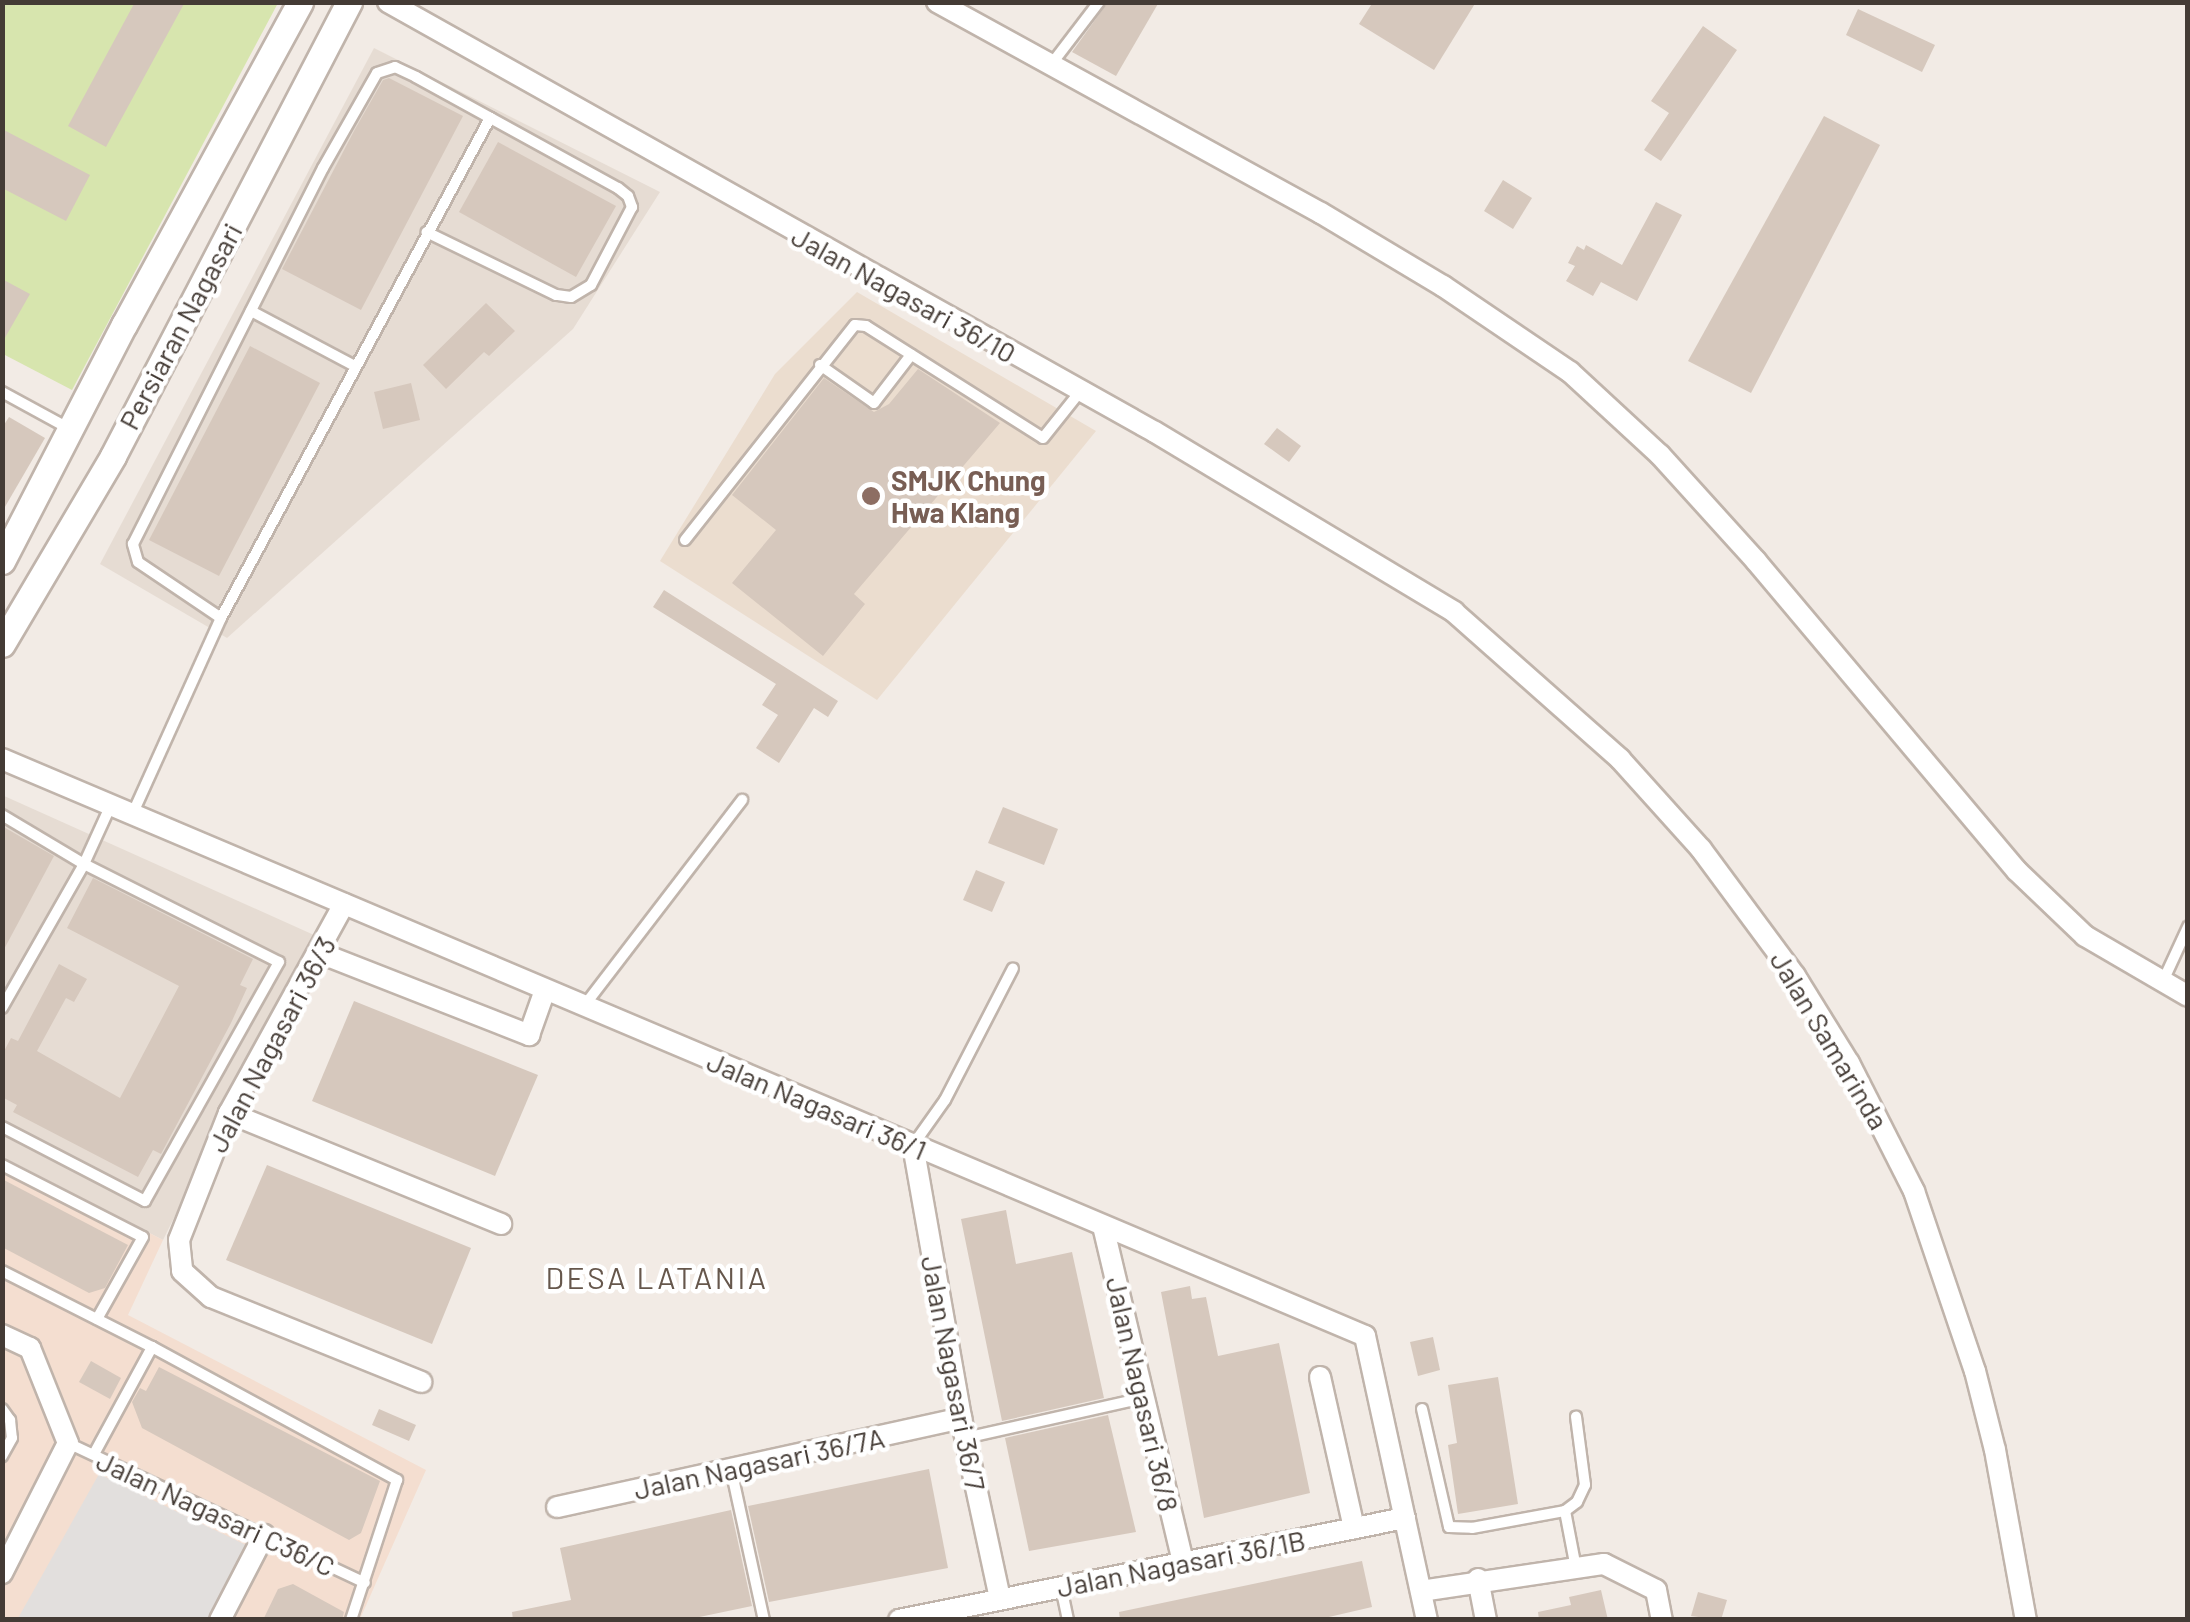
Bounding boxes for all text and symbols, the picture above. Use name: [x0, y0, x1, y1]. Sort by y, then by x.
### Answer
street label: Persiaran Nagasari: [111, 217, 249, 435]
street label: Jalan Nagasari 36/10: [786, 219, 1022, 369]
place label: SMJK Chung Hwa Klang: [891, 463, 1046, 529]
marker: SMJK Chung Hwa Klang: [860, 485, 882, 507]
street label: Jalan Nagasari 36/3: [200, 930, 342, 1158]
street label: Jalan Samarinda: [1764, 945, 1896, 1135]
street label: Jalan Nagasari 36/1: [702, 1044, 932, 1166]
street label: Jalan Nagasari 36/7: [915, 1253, 993, 1493]
district label: DESA LATANIA: [546, 1259, 768, 1295]
street label: Jalan Nagasari 36/8: [1100, 1273, 1186, 1515]
street label: Jalan Nagasari 36/7A: [631, 1420, 887, 1506]
street label: Jalan Nagasari C36/C: [92, 1443, 340, 1583]
street label: Jalan Nagasari 36/1B: [1054, 1522, 1308, 1604]

